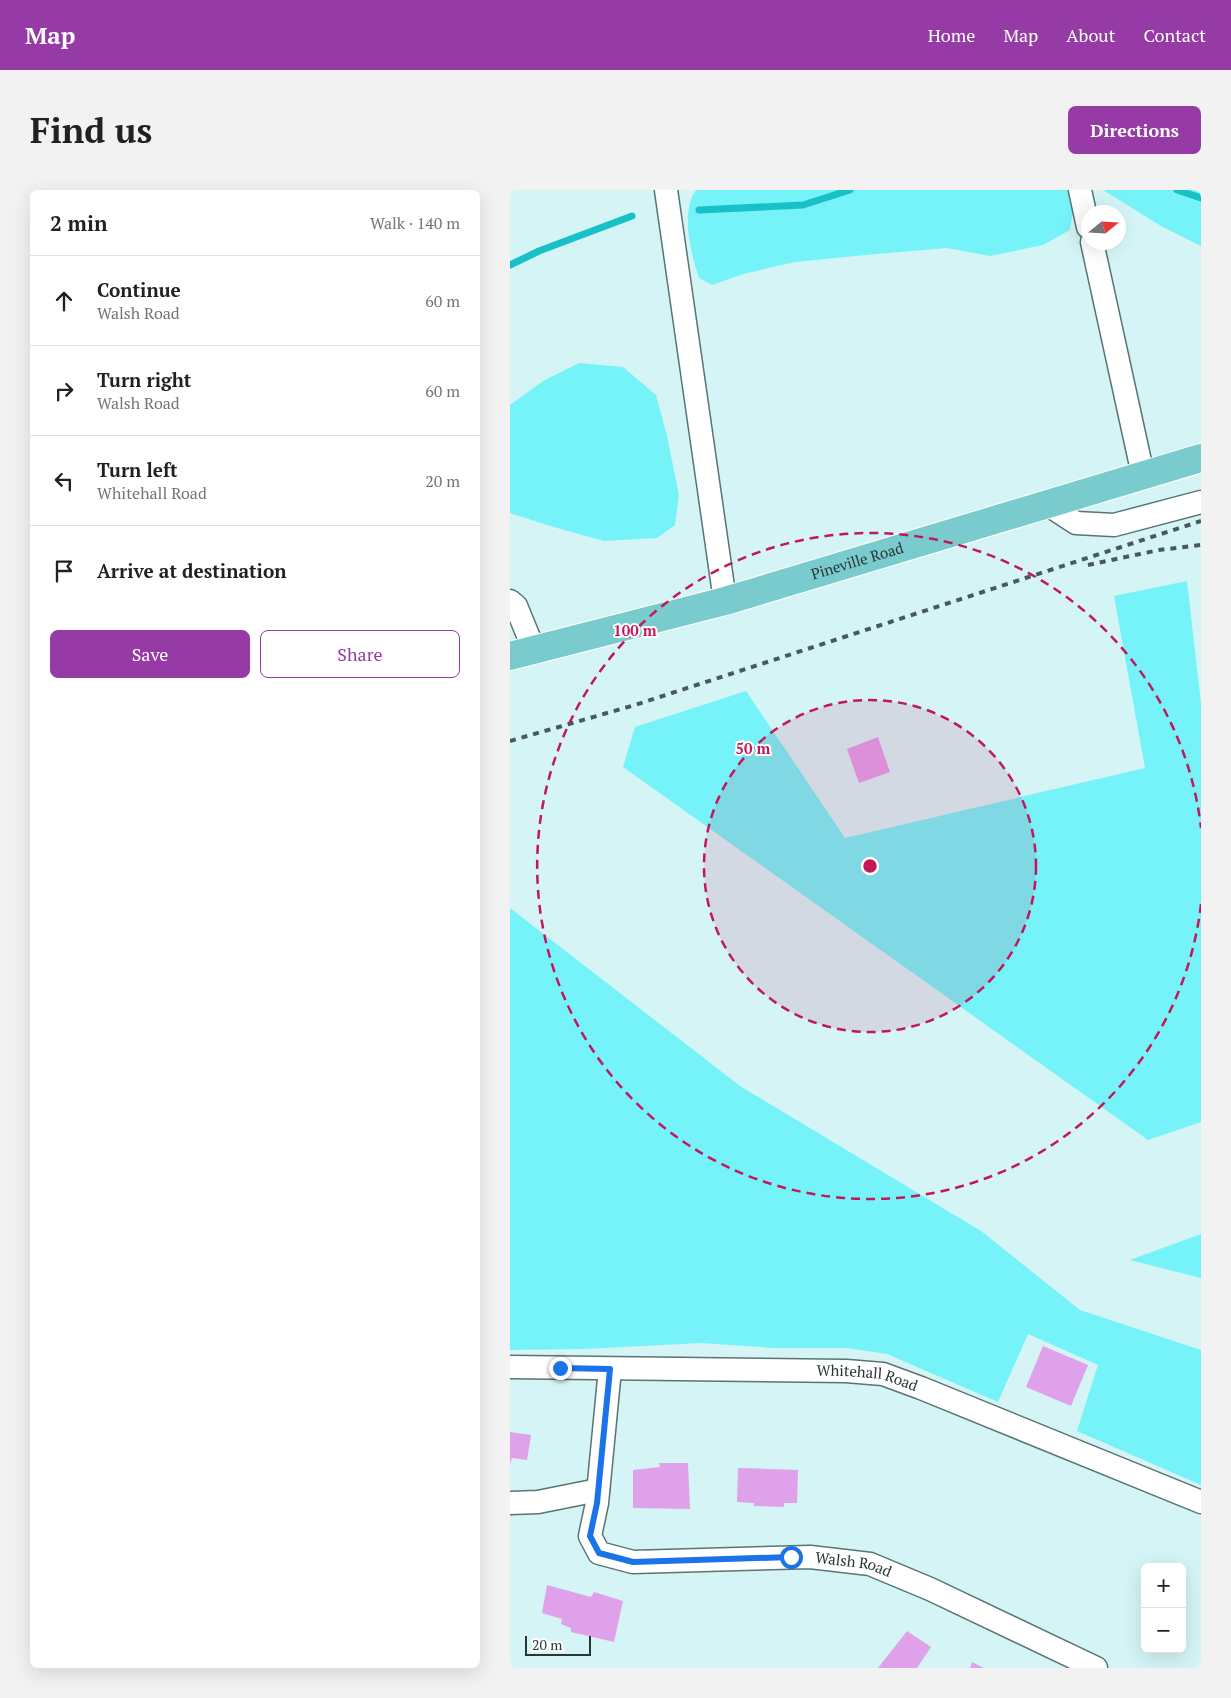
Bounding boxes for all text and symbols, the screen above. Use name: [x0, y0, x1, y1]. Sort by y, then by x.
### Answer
text: Map: [25, 19, 75, 51]
text: Home: [928, 23, 975, 47]
text: Map: [1003, 23, 1038, 47]
text: About: [1066, 23, 1115, 47]
text: Contact: [1143, 23, 1206, 47]
button: Directions: [1068, 106, 1201, 154]
text: Find us: [30, 107, 152, 153]
north arrow: [1081, 205, 1126, 250]
text: 2 min: [50, 209, 107, 237]
text: Walk · 140 m: [370, 212, 460, 234]
text: Continue: [97, 277, 181, 302]
icon: ahead: [50, 287, 78, 315]
text: 60 m: [425, 290, 460, 312]
text: Walsh Road: [97, 302, 180, 324]
text: Turn right: [97, 367, 191, 392]
icon: right: [50, 377, 78, 405]
text: 60 m: [425, 380, 460, 402]
text: Walsh Road: [97, 392, 180, 414]
text: Turn left: [97, 457, 178, 482]
icon: left: [50, 467, 78, 495]
text: 20 m: [425, 470, 460, 492]
text: Whitehall Road: [97, 482, 207, 504]
street label: Pineville Road: [808, 537, 906, 584]
icon: arrive: [50, 557, 78, 585]
text: Arrive at destination: [97, 558, 286, 583]
text: 100 m: [613, 620, 657, 640]
button: Save: [50, 630, 250, 678]
button: Share: [260, 630, 460, 678]
text: 50 m: [736, 738, 771, 758]
centre of rings: [861, 857, 879, 875]
route end: [549, 1357, 572, 1380]
street label: Whitehall Road: [816, 1360, 921, 1395]
route start: [780, 1546, 803, 1569]
street label: Walsh Road: [814, 1547, 895, 1581]
map controls: [1141, 1563, 1186, 1653]
button: +: [1141, 1563, 1186, 1608]
button: −: [1141, 1608, 1186, 1653]
scale bar: [525, 1633, 591, 1656]
text: 20 m: [532, 1635, 562, 1654]

